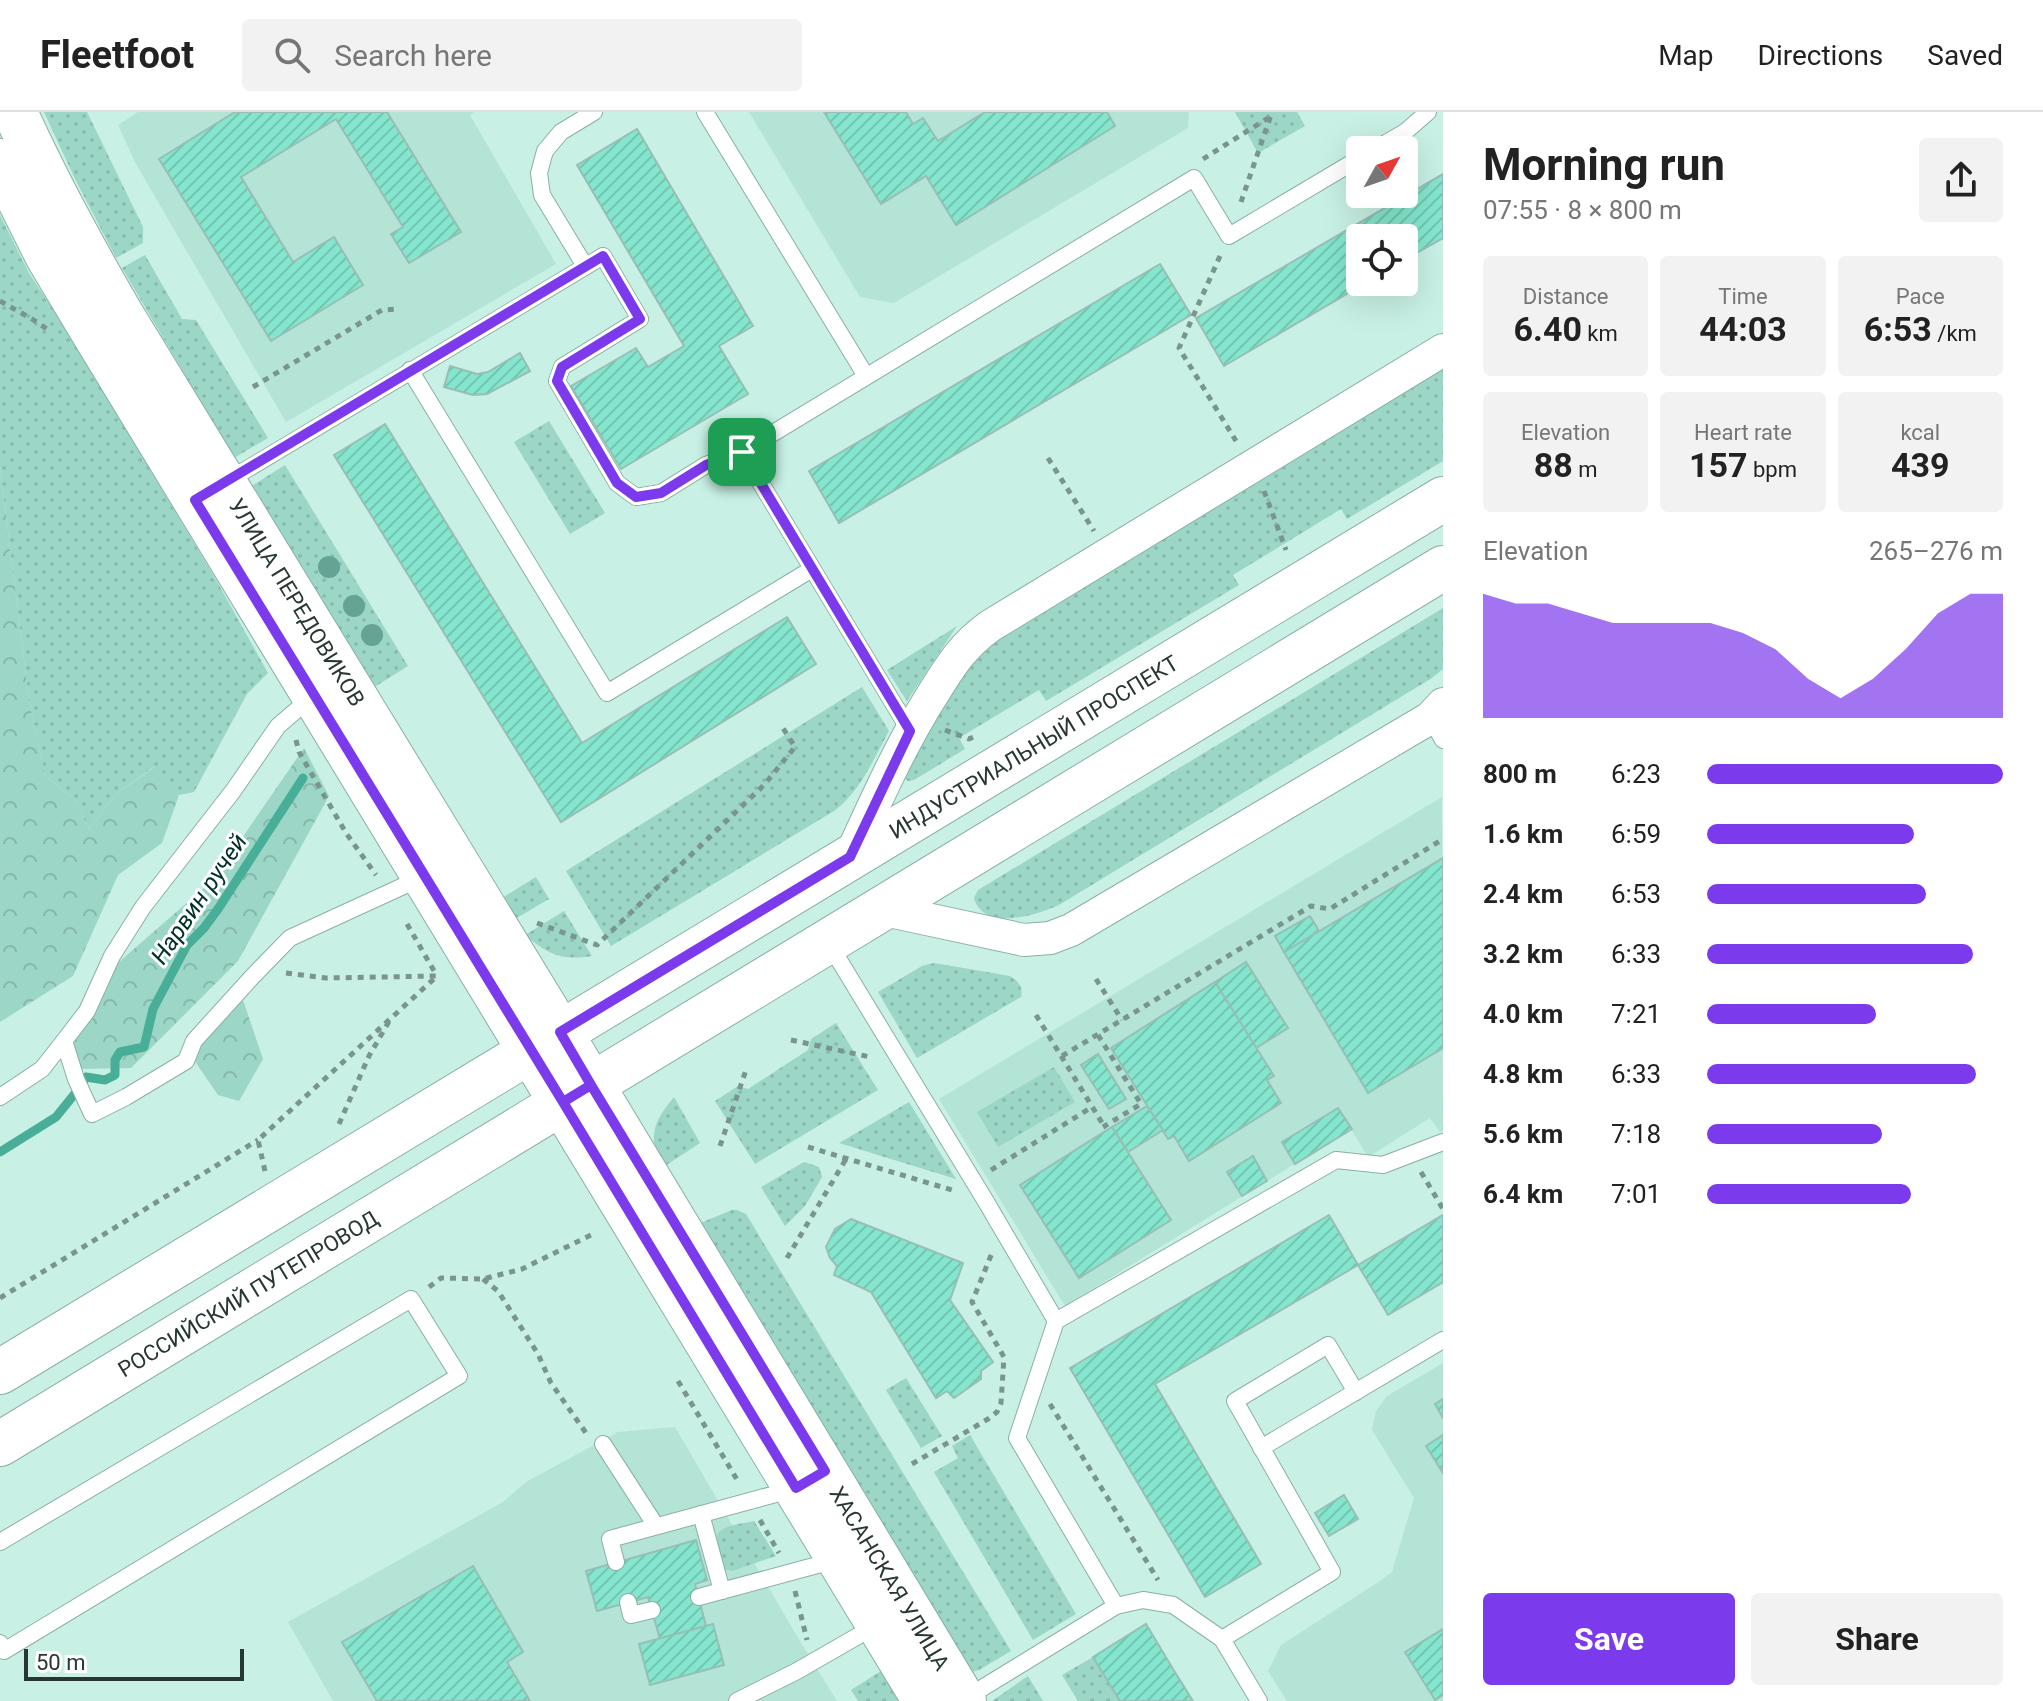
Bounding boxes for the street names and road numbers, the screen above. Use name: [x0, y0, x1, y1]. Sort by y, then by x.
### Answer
street label: УЛИЦА ПЕРЕДОВИКОВ: [224, 494, 370, 711]
street label: ИНДУСТРИАЛЬНЫЙ ПРОСПЕКТ: [885, 650, 1183, 844]
street label: РОССИЙСКИЙ ПУТЕПРОВОД: [114, 1206, 383, 1382]
street label: ХАСАНСКАЯ УЛИЦА: [825, 1482, 955, 1675]

